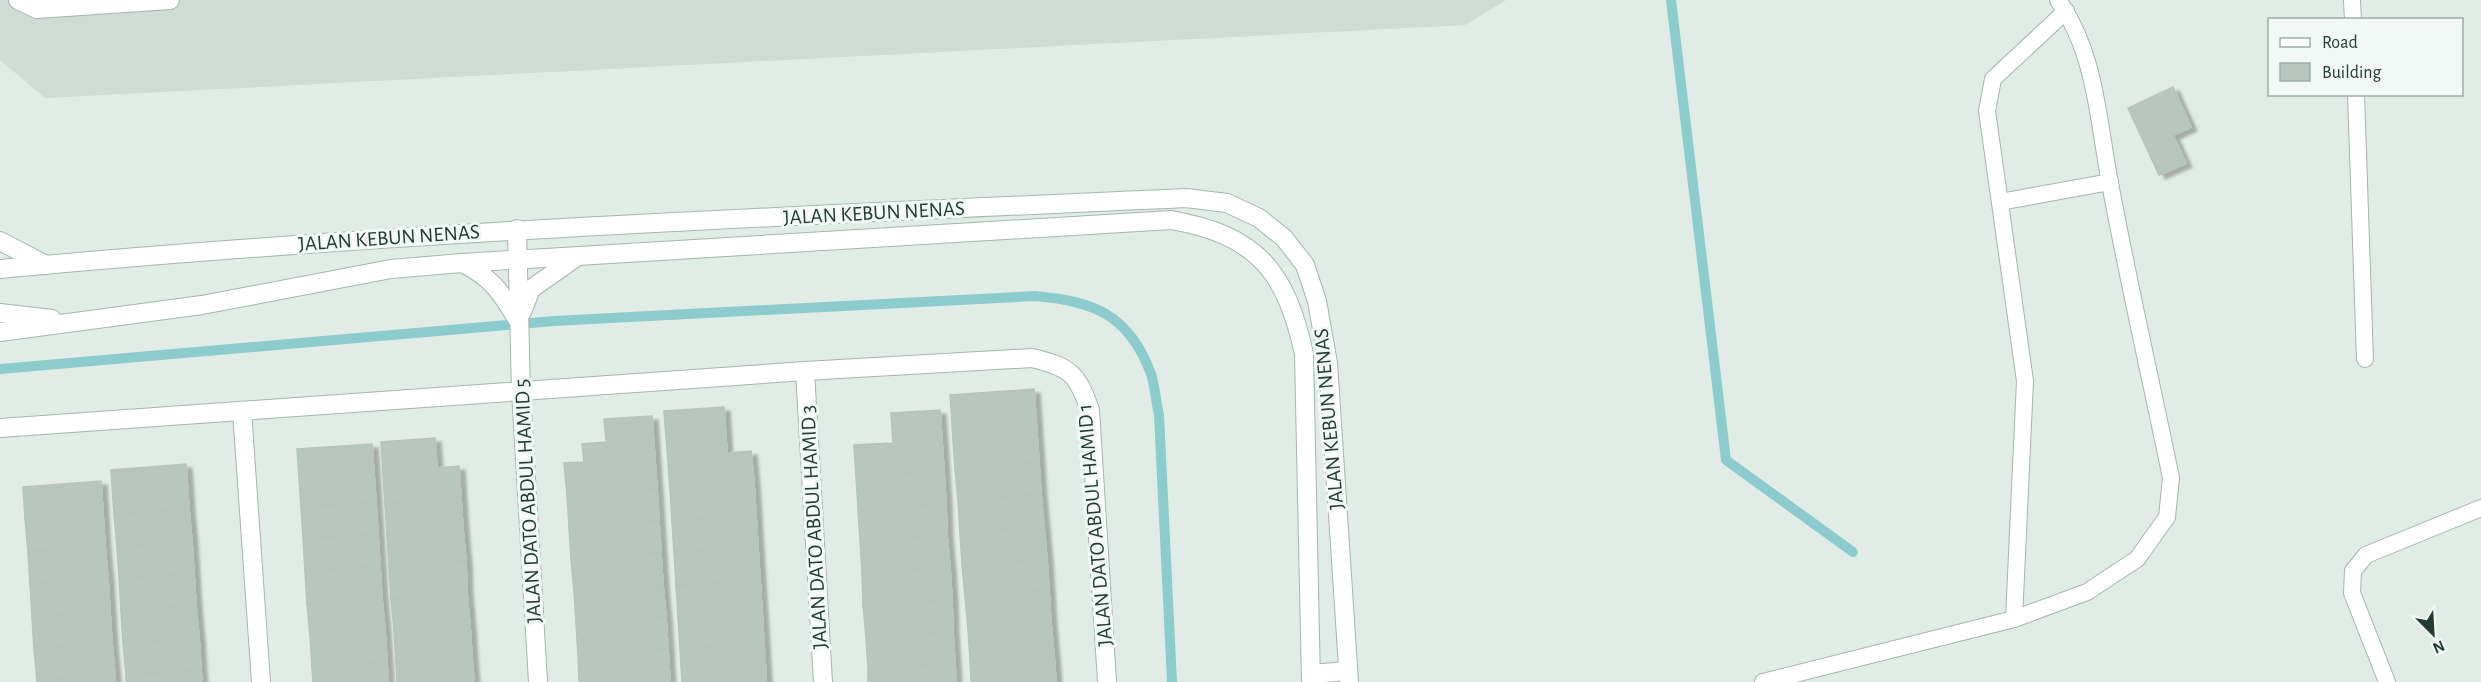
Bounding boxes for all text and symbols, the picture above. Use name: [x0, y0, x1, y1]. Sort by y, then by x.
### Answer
legend: [2268, 18, 2463, 96]
text: Road: [2322, 34, 2358, 52]
text: Building: [2322, 64, 2382, 82]
street label: JALAN KEBUN NENAS: [783, 198, 966, 228]
street label: JALAN KEBUN NENAS: [297, 221, 481, 255]
street label: JALAN KEBUN NENAS: [1311, 327, 1347, 511]
street label: JALAN DATO ABDUL HAMID 5: [511, 378, 545, 624]
street label: JALAN DATO ABDUL HAMID 1: [1074, 403, 1116, 647]
street label: JALAN DATO ABDUL HAMID 3: [797, 404, 831, 650]
north arrow: [2403, 604, 2463, 664]
text: N: [2430, 637, 2447, 656]

